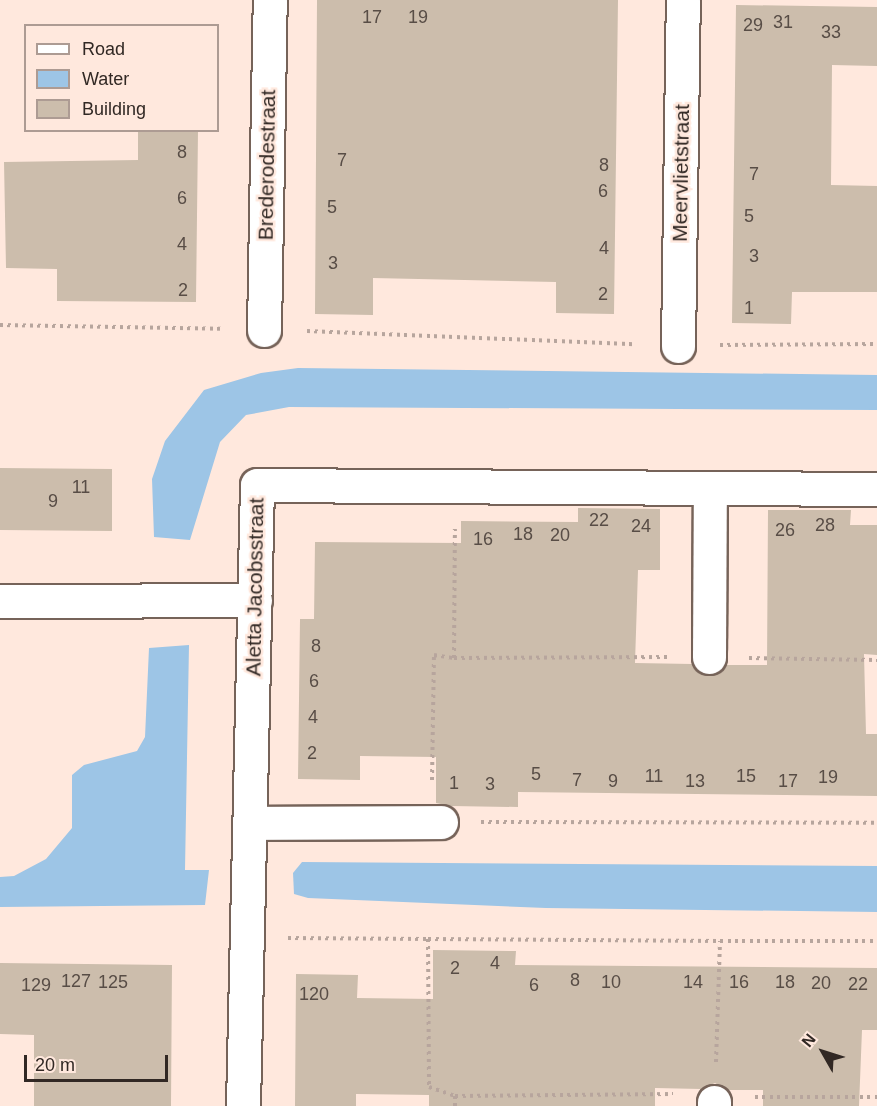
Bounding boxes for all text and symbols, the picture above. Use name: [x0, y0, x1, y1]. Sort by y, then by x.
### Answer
house number: 17: [362, 6, 382, 28]
house number: 19: [408, 6, 428, 28]
house number: 31: [773, 11, 793, 33]
house number: 29: [743, 14, 763, 36]
house number: 33: [821, 21, 841, 43]
legend: [24, 24, 219, 132]
text: Road: [82, 39, 125, 59]
text: Water: [82, 69, 129, 89]
street label: Brederodestraat: [253, 89, 281, 241]
text: Building: [82, 99, 146, 119]
street label: Meervlietstraat: [667, 104, 695, 242]
house number: 8: [177, 141, 187, 163]
house number: 7: [337, 149, 347, 171]
house number: 8: [599, 154, 609, 176]
house number: 7: [749, 163, 759, 185]
house number: 6: [598, 180, 608, 202]
house number: 6: [177, 187, 187, 209]
house number: 5: [327, 196, 337, 218]
house number: 5: [744, 205, 754, 227]
house number: 4: [177, 233, 187, 255]
house number: 4: [599, 237, 609, 259]
house number: 3: [749, 245, 759, 267]
house number: 3: [328, 252, 338, 274]
house number: 2: [178, 279, 188, 301]
house number: 2: [598, 283, 608, 305]
house number: 1: [744, 297, 754, 319]
house number: 11: [72, 476, 90, 498]
house number: 9: [48, 490, 58, 512]
street label: Aletta Jacobsstraat: [241, 497, 269, 677]
house number: 22: [589, 509, 609, 531]
house number: 28: [815, 514, 835, 536]
house number: 24: [631, 515, 651, 537]
house number: 26: [775, 519, 795, 541]
house number: 18: [513, 523, 533, 545]
house number: 20: [550, 524, 570, 546]
house number: 16: [473, 528, 493, 550]
house number: 8: [311, 635, 321, 657]
house number: 6: [309, 670, 319, 692]
house number: 4: [308, 706, 318, 728]
house number: 2: [307, 742, 317, 764]
house number: 5: [531, 763, 541, 785]
house number: 11: [645, 765, 663, 787]
house number: 15: [736, 765, 756, 787]
house number: 19: [818, 766, 838, 788]
house number: 7: [572, 769, 582, 791]
house number: 9: [608, 770, 618, 792]
house number: 13: [685, 770, 705, 792]
house number: 17: [778, 770, 798, 792]
house number: 1: [449, 772, 459, 794]
house number: 3: [485, 773, 495, 795]
house number: 4: [490, 952, 500, 974]
house number: 2: [450, 957, 460, 979]
house number: 8: [570, 969, 580, 991]
house number: 127: [61, 970, 91, 992]
house number: 125: [98, 971, 128, 993]
house number: 10: [601, 971, 621, 993]
house number: 14: [683, 971, 703, 993]
house number: 16: [729, 971, 749, 993]
house number: 18: [775, 971, 795, 993]
house number: 20: [811, 972, 831, 994]
house number: 22: [848, 973, 868, 995]
house number: 129: [21, 974, 51, 996]
house number: 6: [529, 974, 539, 996]
house number: 120: [299, 983, 329, 1005]
north arrow: [793, 1022, 853, 1082]
text: N: [798, 1031, 819, 1050]
scale bar: [27, 1043, 171, 1081]
text: 20 m: [35, 1055, 75, 1075]

